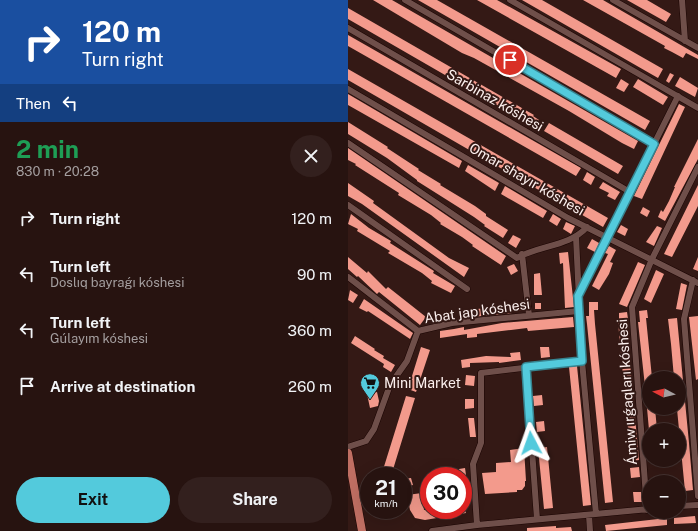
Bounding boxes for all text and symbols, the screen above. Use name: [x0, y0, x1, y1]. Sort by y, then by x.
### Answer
text: 120 m: [82, 15, 161, 48]
icon: right: [16, 16, 68, 68]
pin: [493, 43, 527, 77]
text: Turn right: [82, 49, 164, 70]
icon: arrive: [499, 49, 521, 71]
street label: Sarbinaz kóshesi: [444, 66, 546, 134]
icon: left: [59, 92, 81, 114]
text: Then: [16, 95, 51, 112]
text: 2 min: [16, 135, 79, 163]
button: close: [290, 135, 332, 177]
street label: Omar shayır kóshesi: [467, 139, 587, 219]
text: 830 m · 20:28: [16, 164, 99, 179]
icon: right: [16, 207, 38, 229]
text: Turn right: [50, 210, 120, 227]
text: 120 m: [291, 210, 332, 227]
text: Turn left: [50, 258, 111, 275]
icon: left: [16, 263, 38, 285]
text: 90 m: [297, 266, 332, 283]
text: Doslıq bayraǵı kóshesi: [50, 275, 184, 290]
street label: Abat jap kóshesi: [423, 296, 531, 326]
text: Turn left: [50, 314, 111, 331]
street label: Ámiw ırǵaqları kóshesi: [613, 318, 640, 466]
icon: left: [16, 319, 38, 341]
text: 360 m: [288, 322, 332, 339]
text: Gúlayım kóshesi: [50, 331, 148, 346]
north arrow: [642, 371, 686, 415]
map controls: [642, 371, 686, 519]
supermarket icon: Mini Market: [359, 372, 381, 400]
icon: arrive: [16, 375, 38, 397]
place label: Mini Market: [384, 375, 461, 391]
text: Arrive at destination: [50, 378, 195, 395]
text: 260 m: [288, 378, 332, 395]
position arrow: [510, 422, 552, 464]
button: +: [642, 423, 686, 467]
speed limit sign: 30: [420, 467, 472, 519]
button: −: [642, 475, 686, 519]
text: 21: [375, 476, 397, 500]
button: Exit: [16, 477, 170, 523]
button: Share: [178, 477, 332, 523]
text: km/h: [374, 497, 398, 509]

